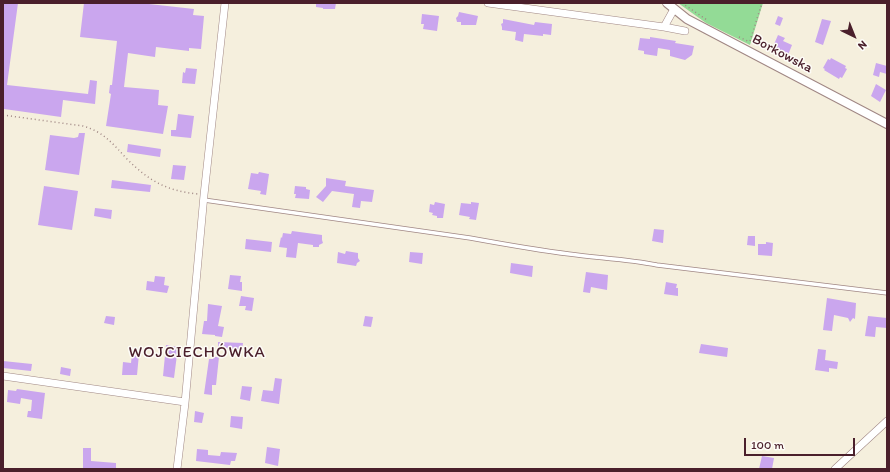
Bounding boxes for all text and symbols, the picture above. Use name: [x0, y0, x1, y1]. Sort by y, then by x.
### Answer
north arrow: [834, 16, 874, 56]
street label: Borkowska: [749, 31, 815, 77]
text: N: [855, 38, 870, 52]
district label: WOJCIECHÓWKA: [130, 343, 264, 363]
scale bar: [746, 430, 857, 456]
text: 100 m: [751, 438, 784, 452]

